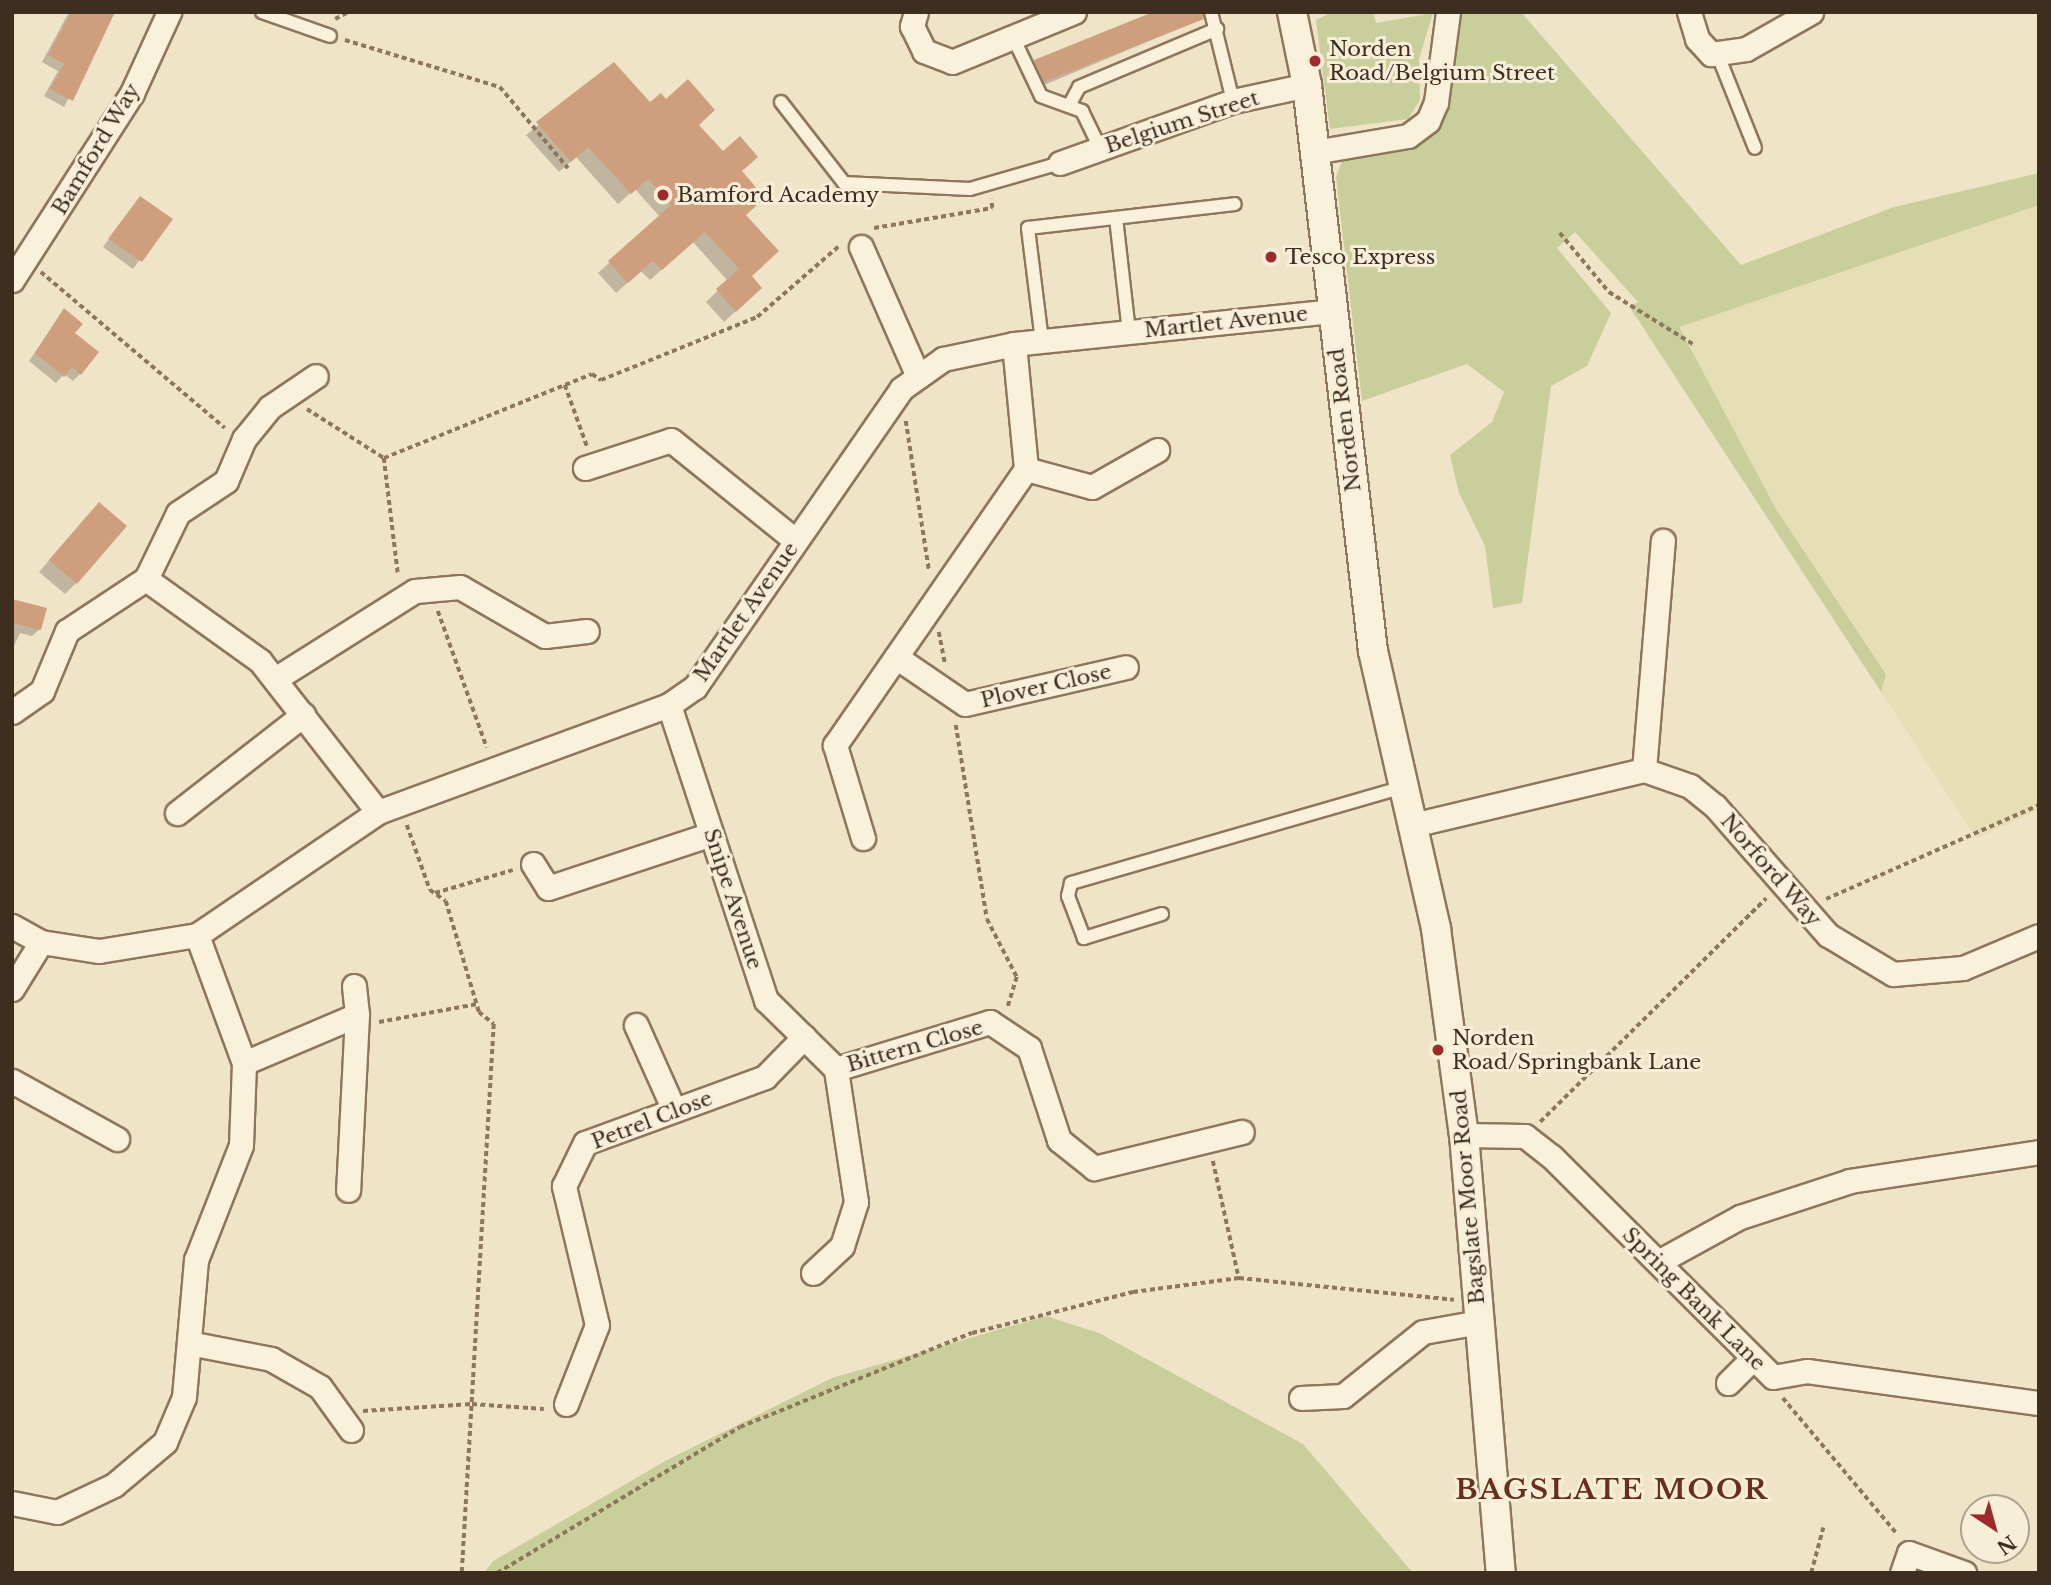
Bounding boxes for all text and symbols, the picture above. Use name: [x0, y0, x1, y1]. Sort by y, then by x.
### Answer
place label: Norden Road/Belgium Street: [1329, 36, 1555, 86]
marker: Norden Road/Belgium Street: [1307, 53, 1323, 69]
street label: Bamford Way: [47, 78, 145, 220]
street label: Belgium Street: [1102, 85, 1262, 159]
place label: Bamford Academy: [677, 182, 880, 208]
marker: Bamford Academy: [655, 187, 671, 203]
place label: Tesco Express: [1285, 244, 1435, 270]
marker: Tesco Express: [1263, 249, 1279, 265]
street label: Martlet Avenue: [1143, 301, 1309, 343]
street label: Norden Road: [1324, 347, 1366, 493]
street label: Martlet Avenue: [688, 537, 804, 687]
street label: Plover Close: [978, 659, 1114, 713]
street label: Norford Way: [1715, 808, 1827, 932]
street label: Snipe Avenue: [698, 825, 768, 973]
street label: Bittern Close: [844, 1015, 986, 1077]
place label: Norden Road/Springbank Lane: [1452, 1025, 1702, 1075]
marker: Norden Road/Springbank Lane: [1430, 1042, 1446, 1058]
street label: Petrel Close: [588, 1085, 716, 1155]
street label: Bagslate Moor Road: [1446, 1088, 1490, 1306]
street label: Spring Bank Lane: [1617, 1222, 1771, 1376]
district label: BAGSLATE MOOR: [1457, 1473, 1767, 1507]
north arrow: [1960, 1494, 2030, 1564]
text: N: [1992, 1530, 2020, 1559]

